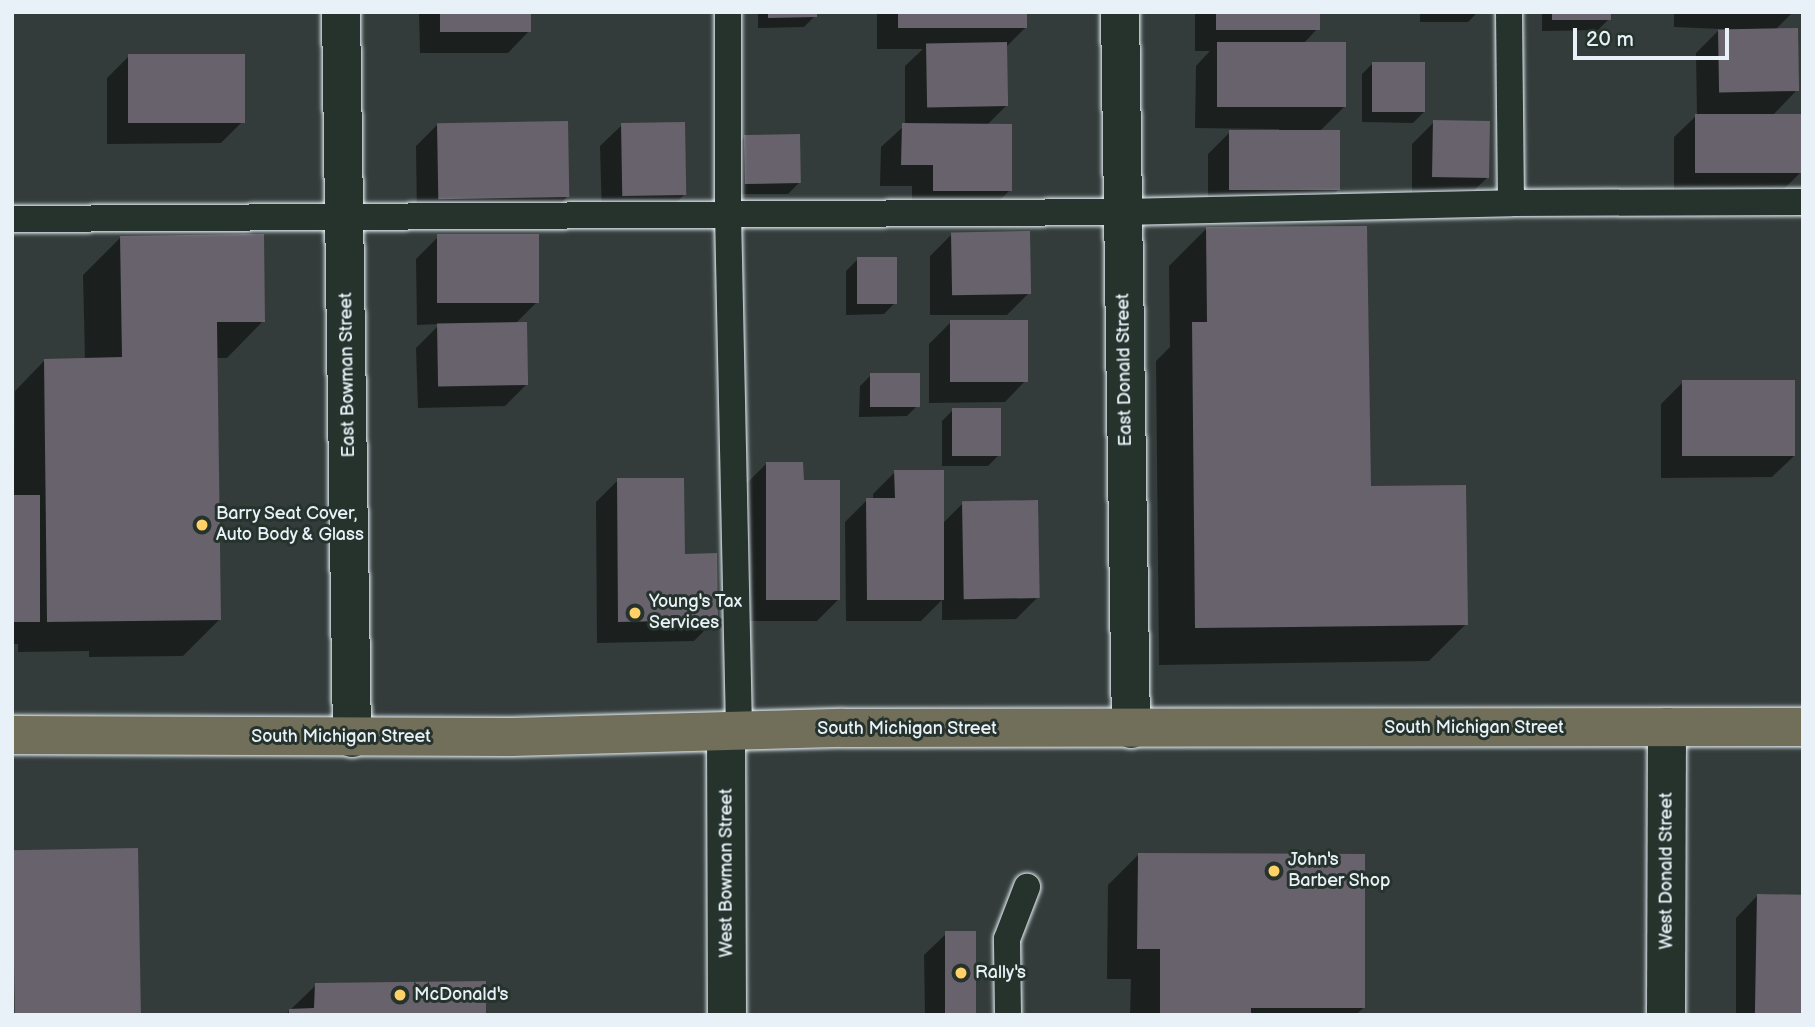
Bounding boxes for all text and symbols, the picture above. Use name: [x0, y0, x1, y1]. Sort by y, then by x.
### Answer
scale bar: [1577, 14, 1733, 58]
text: 20 m: [1586, 27, 1634, 52]
street label: East Bowman Street: [336, 292, 360, 458]
street label: East Donald Street: [1113, 293, 1137, 447]
place label: Barry Seat Cover, Auto Body & Glass: [216, 504, 365, 546]
marker: Barry Seat Cover, Auto Body & Glass: [194, 517, 210, 533]
place label: Young's Tax Services: [649, 592, 743, 634]
marker: Young's Tax Services: [627, 605, 643, 621]
street label: South Michigan Street: [1384, 717, 1564, 739]
street label: South Michigan Street: [817, 718, 997, 740]
street label: South Michigan Street: [251, 726, 431, 748]
street label: West Bowman Street: [716, 788, 738, 958]
street label: West Donald Street: [1656, 792, 1678, 950]
place label: John's Barber Shop: [1288, 850, 1391, 892]
marker: John's Barber Shop: [1266, 863, 1282, 879]
place label: Rally's: [975, 962, 1026, 984]
marker: Rally's: [953, 965, 969, 981]
place label: McDonald's: [414, 984, 508, 1006]
marker: McDonald's: [392, 987, 408, 1003]

